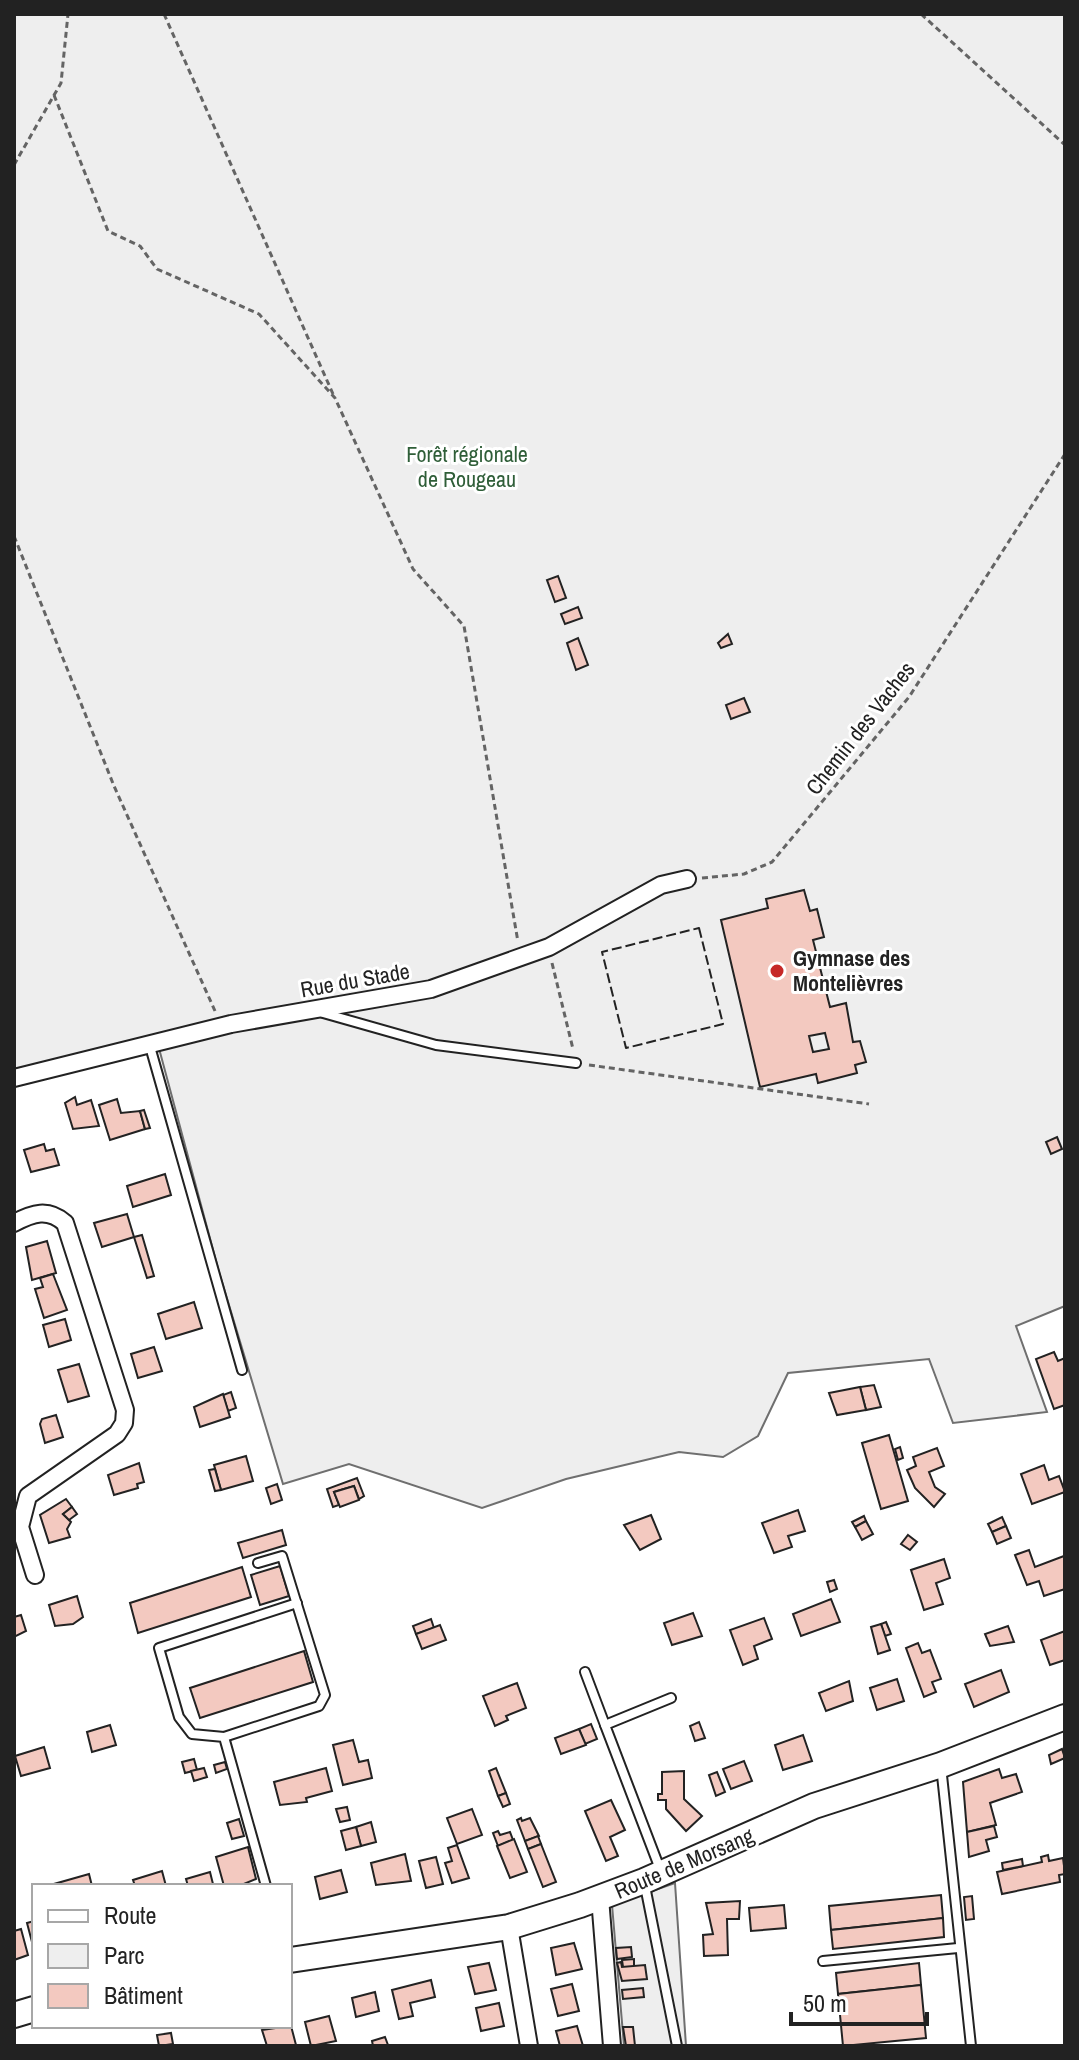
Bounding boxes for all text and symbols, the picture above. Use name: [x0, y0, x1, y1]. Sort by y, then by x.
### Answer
park label: Forêt régionale de Rougeau: [406, 439, 528, 494]
street label: Chemin des Vaches: [799, 655, 921, 801]
place label: Gymnase des Montelièvres: [793, 943, 910, 998]
street label: Rue du Stade: [298, 956, 412, 1004]
marker: Gymnase des Montelièvres: [768, 962, 786, 980]
street label: Route de Morsang: [610, 1820, 758, 1906]
legend: [32, 1884, 292, 2028]
text: Route: [104, 1899, 157, 1931]
text: Parc: [104, 1939, 145, 1971]
scale bar: [791, 1976, 927, 2026]
text: Bâtiment: [104, 1979, 183, 2011]
text: 50 m: [803, 1987, 847, 2019]

